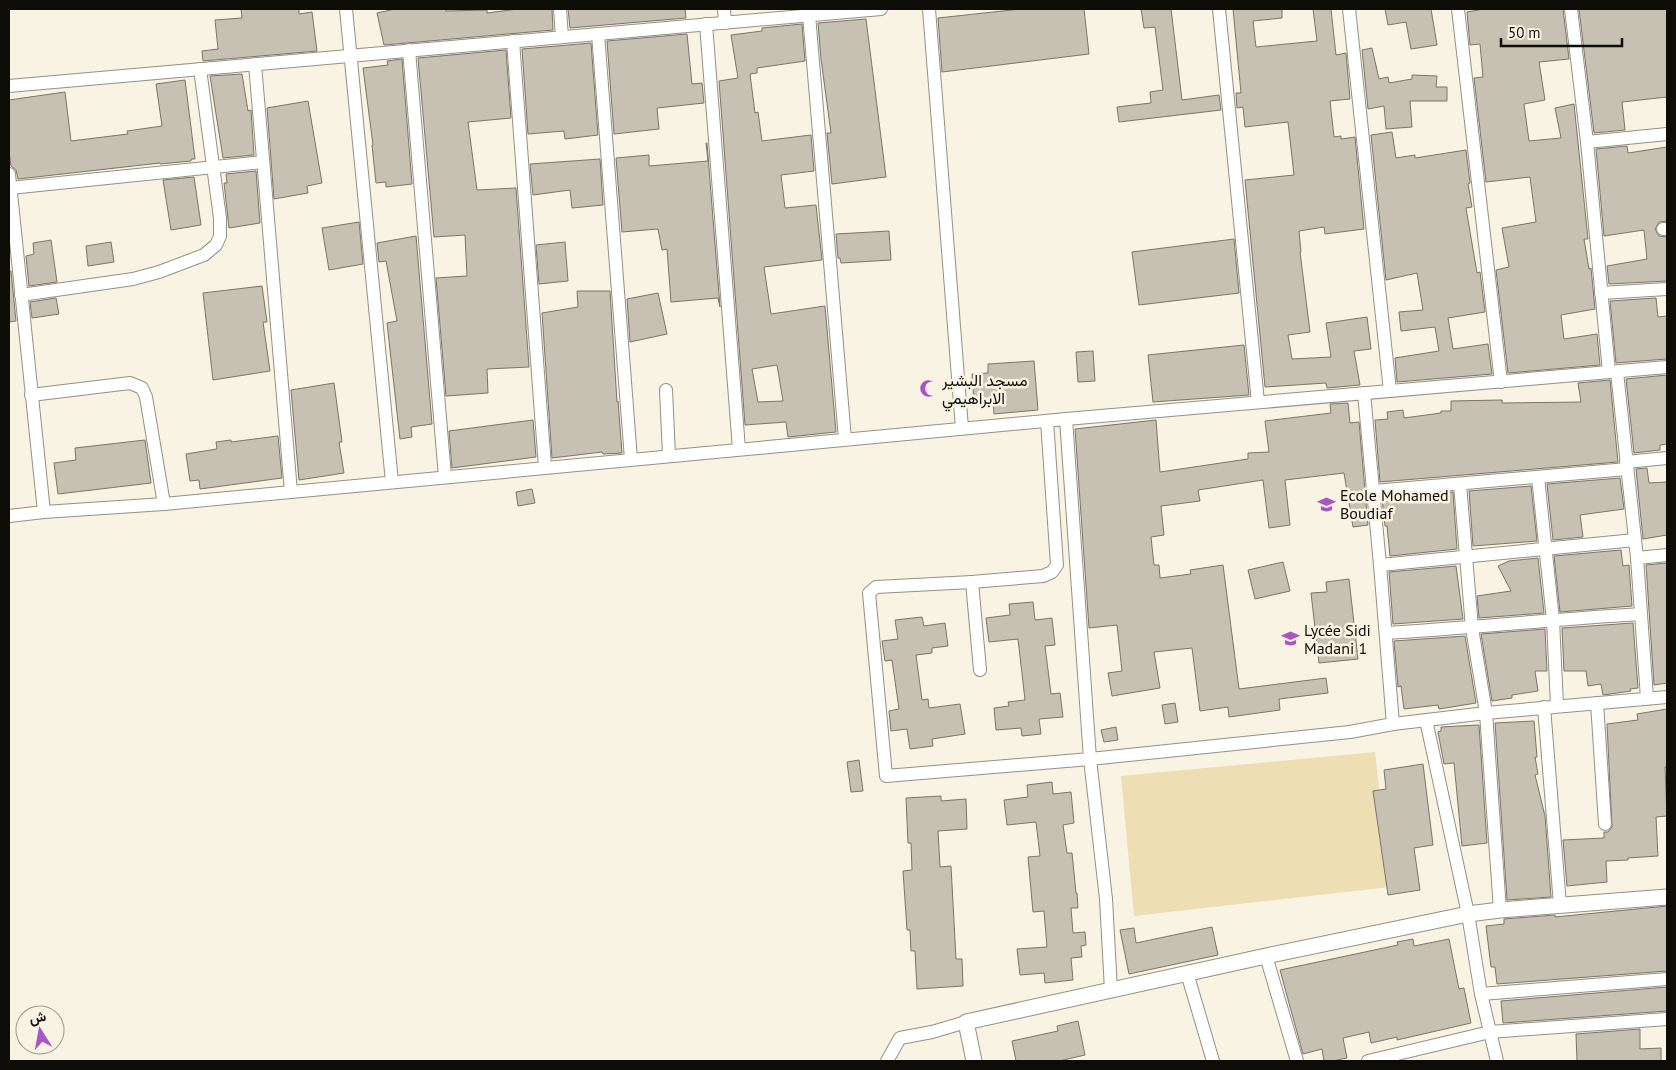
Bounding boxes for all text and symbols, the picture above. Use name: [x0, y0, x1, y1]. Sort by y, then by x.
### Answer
scale bar: [1501, 15, 1622, 47]
text: 50 m: [1508, 23, 1541, 42]
place label: مسجد البشير الابراهيمي: [941, 370, 1028, 412]
mosque icon: مسجد البشير الابراهيمي: [918, 379, 938, 399]
place label: Ecole Mohamed Boudiaf: [1340, 485, 1449, 523]
school or university icon: Ecole Mohamed Boudiaf: [1316, 494, 1336, 514]
place label: Lycée Sidi Madani 1: [1304, 620, 1371, 658]
school or university icon: Lycée Sidi Madani 1: [1280, 629, 1300, 649]
north arrow: [15, 1005, 65, 1055]
text: ش: [28, 1007, 48, 1028]

